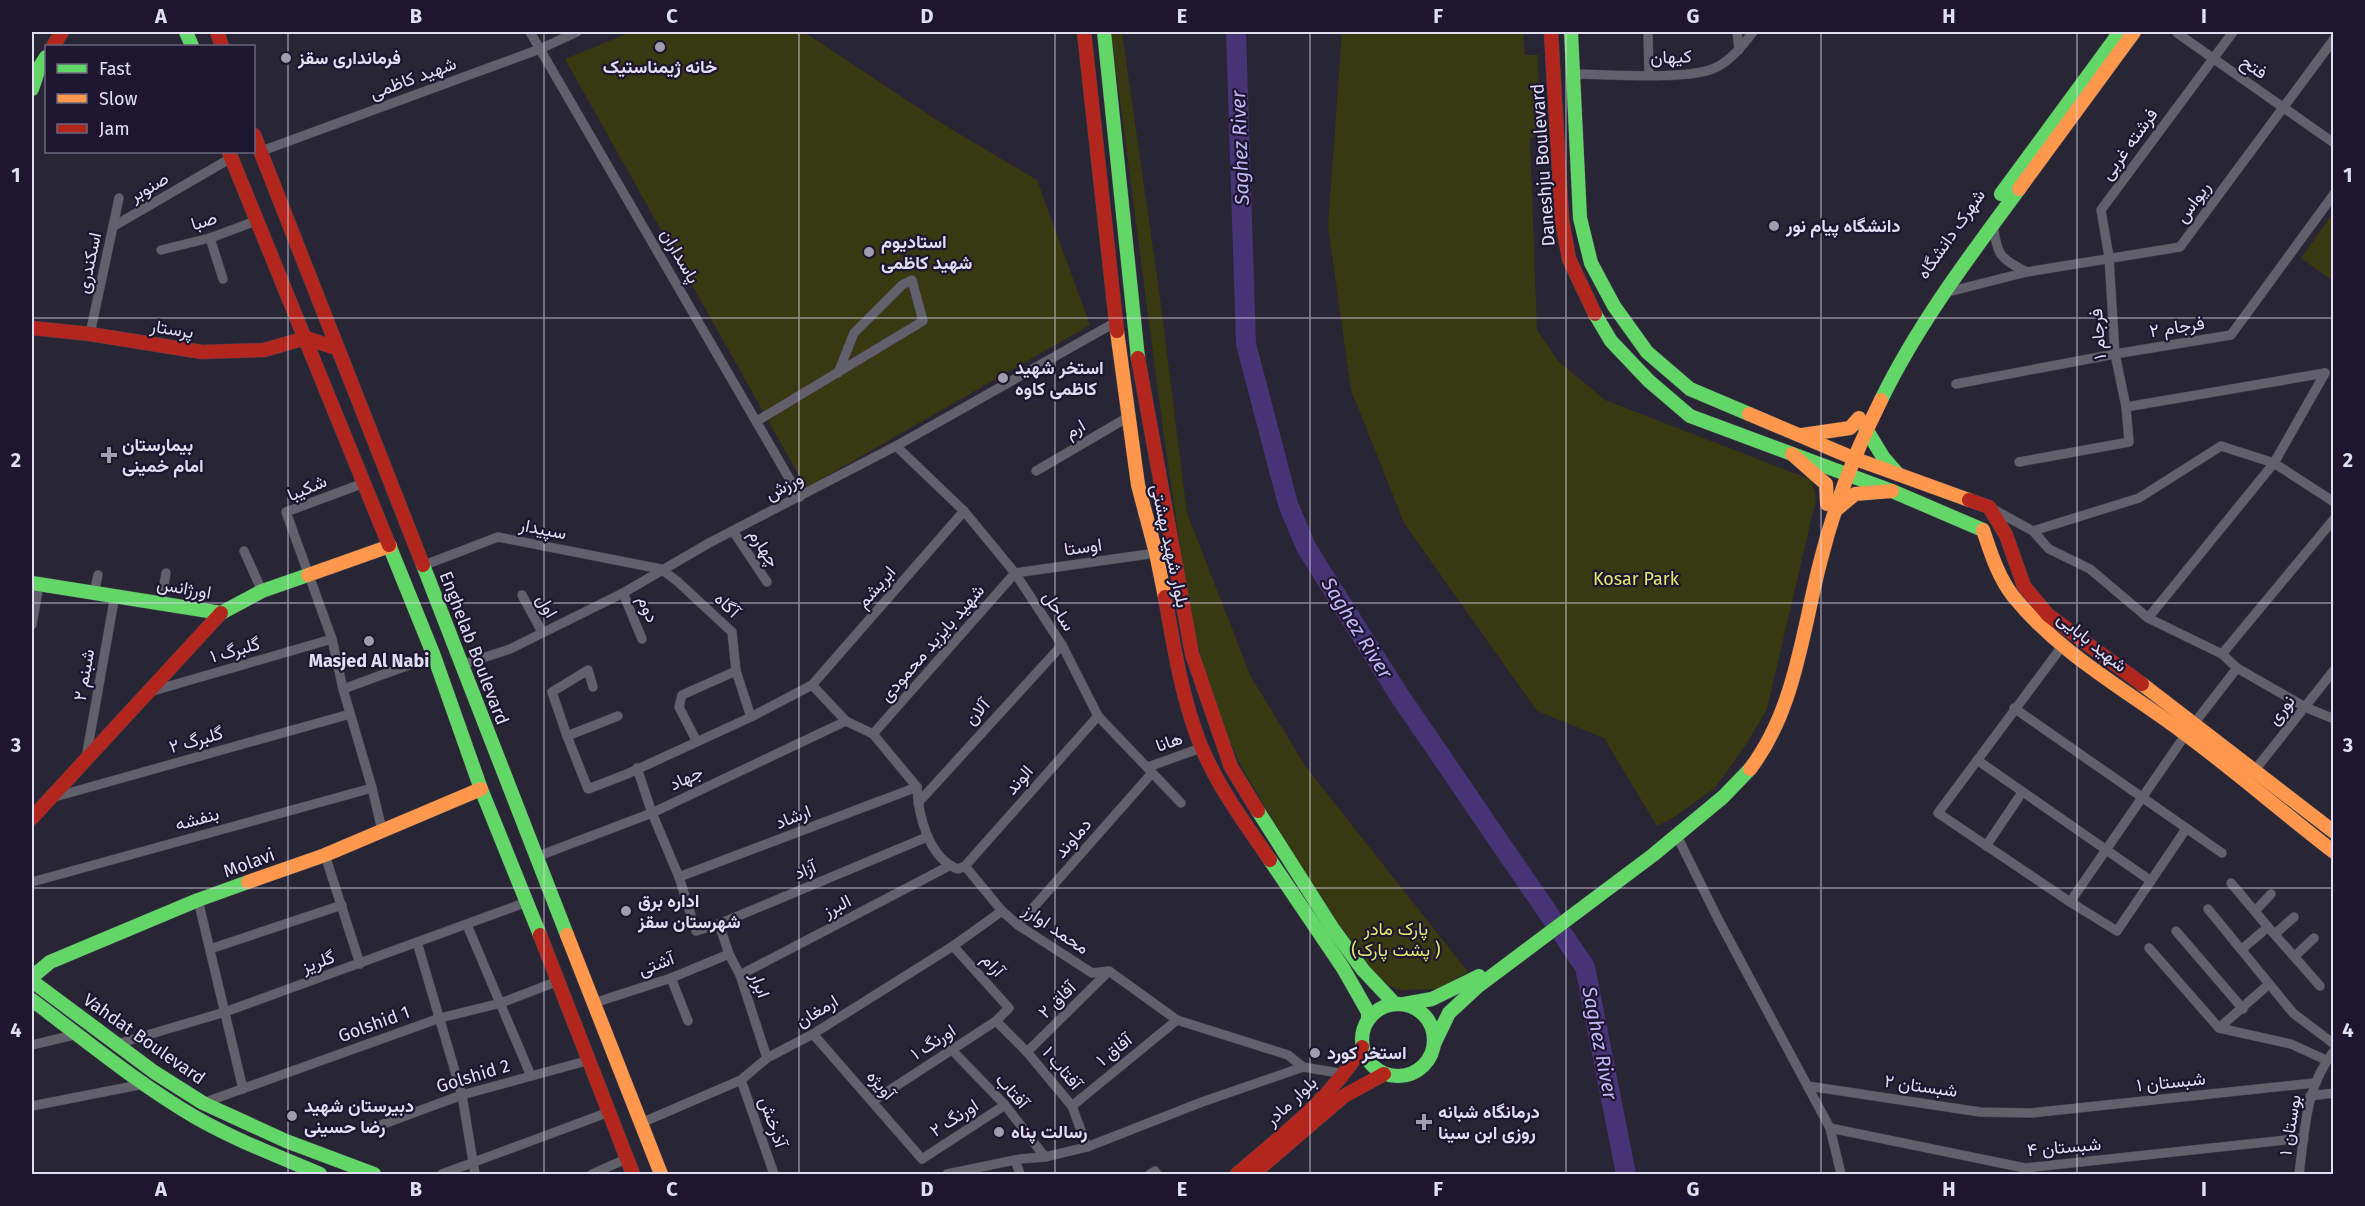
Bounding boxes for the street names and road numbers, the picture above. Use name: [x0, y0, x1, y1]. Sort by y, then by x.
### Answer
street label: کیهان: [1650, 45, 1692, 69]
street label: فتح: [2236, 50, 2271, 85]
street label: شهید کاظمی: [367, 52, 459, 104]
street label: Daneshju Boulevard: [1526, 83, 1560, 247]
street label: فرشته غربی: [2096, 104, 2162, 184]
street label: صنوبر: [125, 167, 172, 207]
street label: ریواس: [2171, 177, 2215, 227]
street label: شهرک دانشگاه: [1912, 185, 1990, 283]
street label: صبا: [188, 207, 220, 235]
street label: پاسداران: [655, 225, 704, 288]
street label: اسکندری: [72, 230, 106, 296]
street label: فرجام ۱: [2085, 307, 2112, 360]
street label: فرجام ۲: [2148, 312, 2206, 343]
street label: پرستار: [148, 315, 195, 344]
street label: ارم: [1061, 415, 1090, 444]
street label: ورزش: [761, 467, 807, 505]
street label: شکیبا: [284, 470, 330, 506]
street label: بلوار شهید بهشتی: [1146, 482, 1194, 610]
street label: سپیدار: [516, 513, 569, 545]
street label: چهارم: [743, 525, 784, 572]
street label: اوستا: [1063, 533, 1103, 561]
street label: ابریشم: [852, 561, 901, 613]
street label: Enghelab Boulevard: [435, 568, 513, 728]
street label: اورژانس: [155, 572, 213, 604]
street label: شهید بایزید محمودی: [875, 580, 989, 706]
street label: ساحل: [1038, 587, 1080, 635]
street label: آگاه: [710, 588, 746, 624]
street label: اول: [532, 590, 562, 622]
street label: دوم: [632, 592, 663, 626]
street label: شهید بابایی: [2053, 607, 2131, 677]
street label: گلبرگ ۱: [207, 632, 263, 668]
street label: شبنم ۲: [69, 647, 100, 703]
street label: نوری: [2262, 691, 2300, 729]
street label: آلان: [960, 693, 996, 730]
street label: گلبرگ ۲: [166, 722, 226, 758]
street label: هانا: [1153, 727, 1185, 757]
street label: جهاد: [666, 761, 706, 795]
street label: الوند: [1000, 761, 1038, 799]
street label: ارشاد: [772, 800, 814, 834]
street label: بنفشه: [172, 803, 222, 835]
street label: دماوند: [1050, 814, 1096, 862]
street label: Molavi: [220, 844, 278, 882]
street label: آزاد: [791, 855, 821, 884]
street label: البرز: [818, 890, 855, 923]
street label: محمد اوارز: [1018, 898, 1093, 959]
street label: گلریز: [297, 946, 338, 978]
street label: آشتی: [635, 947, 679, 981]
street label: آرام: [976, 949, 1010, 983]
street label: ابرار: [745, 968, 775, 1001]
street label: آفاق ۲: [1034, 976, 1082, 1023]
street label: Vahdat Boulevard: [79, 989, 209, 1089]
street label: ارمغان: [792, 990, 842, 1032]
street label: Golshid 1: [335, 1001, 413, 1047]
street label: اورنگ ۱: [906, 1019, 960, 1065]
street label: آفاق ۱: [1092, 1028, 1138, 1071]
street label: آفتاب ۱: [1038, 1042, 1088, 1096]
street label: Golshid 2: [434, 1054, 512, 1098]
street label: آویژه: [862, 1066, 901, 1106]
street label: شبستان ۱: [2135, 1067, 2207, 1097]
street label: آفتاب: [991, 1069, 1035, 1115]
street label: شبستان ۲: [1883, 1070, 1959, 1102]
street label: بلوار مادر: [1260, 1071, 1322, 1131]
street label: بوستان ۱: [2274, 1093, 2306, 1157]
street label: آذرخش: [754, 1094, 792, 1152]
street label: اورنگ ۲: [926, 1094, 982, 1142]
street label: شبستان ۴: [2026, 1133, 2102, 1161]

